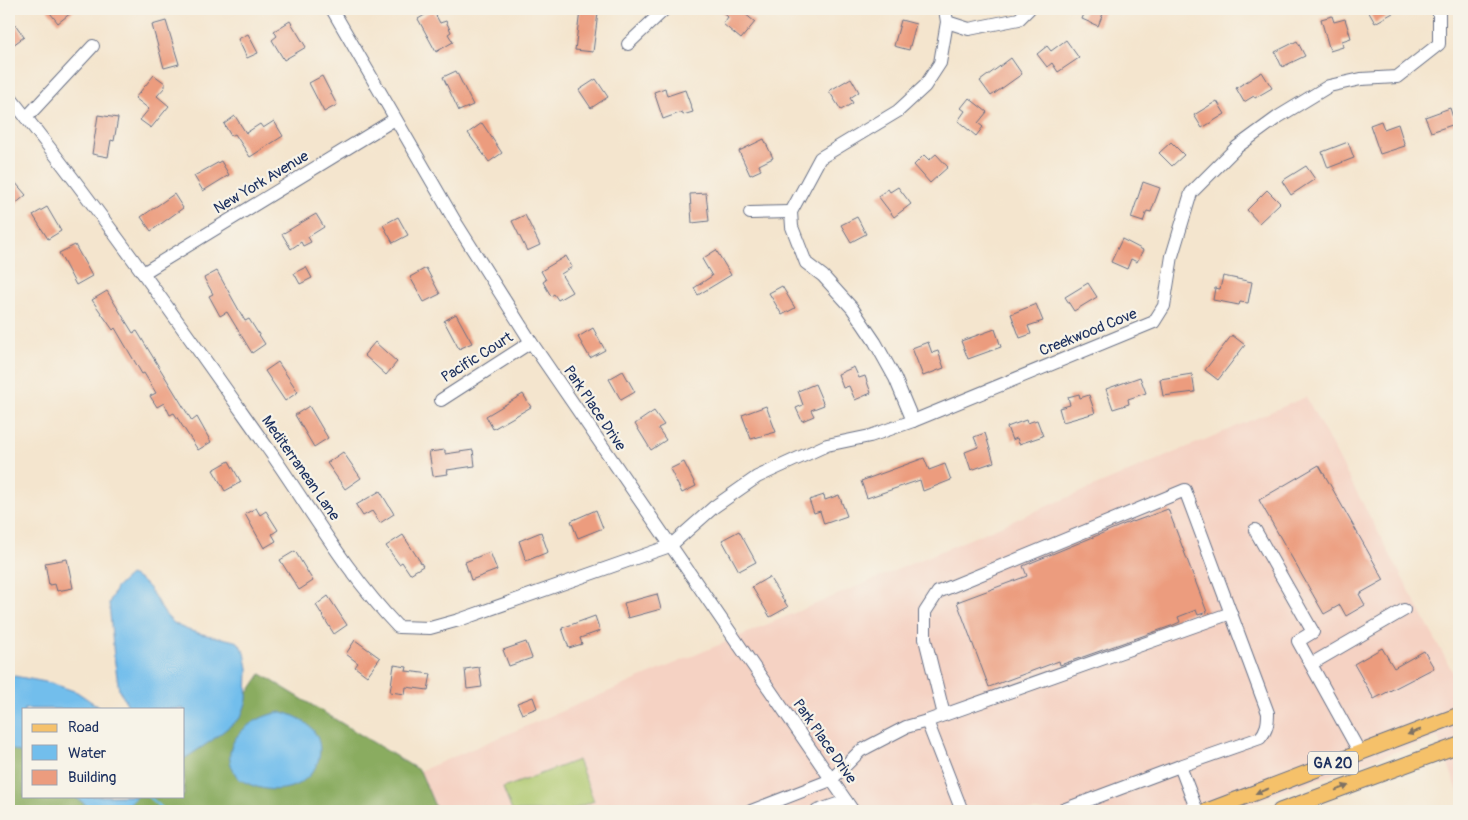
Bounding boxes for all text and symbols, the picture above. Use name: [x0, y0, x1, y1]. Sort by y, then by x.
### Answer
street label: New York Avenue: [210, 146, 313, 218]
street label: Creekwood Cove: [1037, 304, 1140, 361]
street label: Pacific Court: [438, 327, 517, 387]
street label: Park Place Drive: [559, 362, 630, 455]
street label: Mediterranean Lane: [257, 412, 344, 525]
street label: Park Place Drive: [789, 695, 861, 788]
legend: [22, 708, 185, 798]
text: Road: [68, 718, 99, 737]
one-way arrow: [1406, 728, 1421, 736]
text: Water: [68, 744, 107, 763]
road number: GA 20: [1308, 751, 1358, 774]
text: Building: [68, 768, 116, 787]
one-way arrow: [1335, 784, 1350, 792]
one-way arrow: [1255, 787, 1269, 795]

